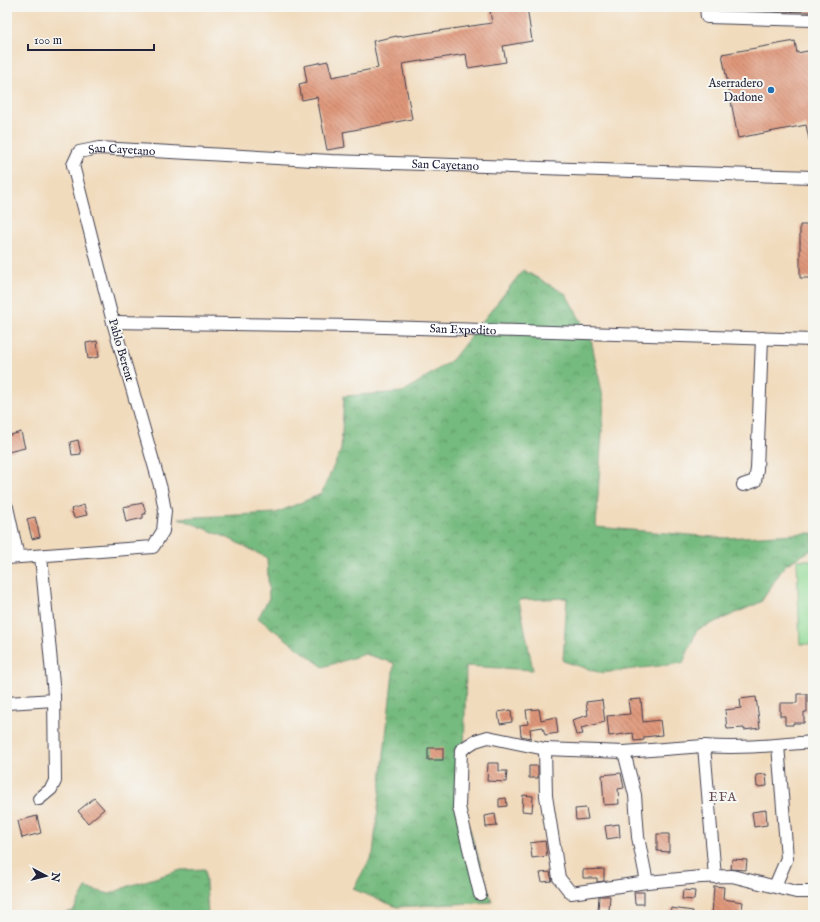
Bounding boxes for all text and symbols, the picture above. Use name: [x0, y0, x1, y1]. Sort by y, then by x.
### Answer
scale bar: [28, 26, 154, 52]
text: 100 m: [34, 33, 62, 48]
place label: Aserradero Dadone: [707, 76, 764, 105]
marker: Aserradero Dadone: [766, 85, 776, 95]
street label: San Cayetano: [87, 140, 156, 159]
street label: San Cayetano: [411, 156, 480, 173]
street label: Pablo Berent: [105, 317, 137, 383]
street label: San Expedito: [429, 321, 497, 338]
district label: EFA: [709, 789, 738, 806]
north arrow: [26, 856, 66, 896]
text: N: [47, 871, 63, 883]

